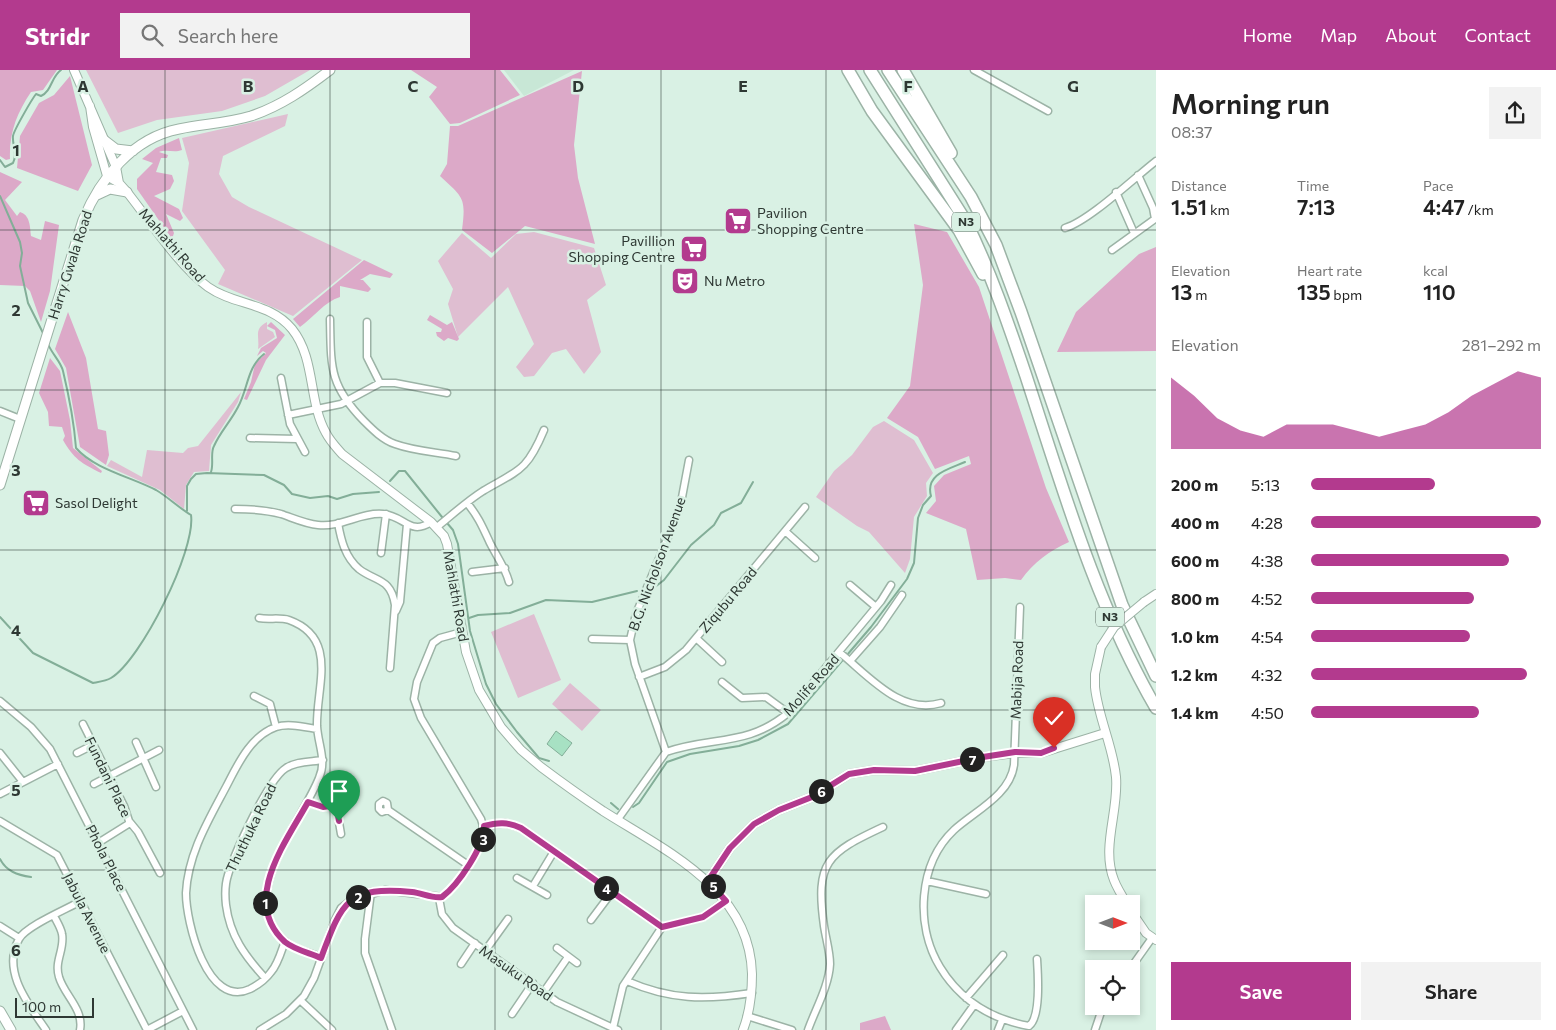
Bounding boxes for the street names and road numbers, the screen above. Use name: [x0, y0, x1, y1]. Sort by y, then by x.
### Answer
street label: Mahlathi Road: [136, 204, 209, 285]
street label: Harry Gwala Road: [44, 208, 95, 321]
road number: N3: [952, 212, 980, 232]
street label: B.G. Nicholson Avenue: [624, 495, 689, 633]
street label: Mahlathi Road: [440, 549, 473, 643]
street label: Ziqubu Road: [695, 563, 760, 636]
road number: N3: [1096, 608, 1124, 626]
street label: Mabija Road: [1007, 640, 1026, 720]
street label: Molife Road: [779, 650, 842, 719]
street label: Fundani Place: [82, 734, 135, 820]
street label: Thuthuka Road: [222, 781, 279, 875]
street label: Phola Place: [82, 822, 131, 894]
street label: Jabula Avenue: [60, 870, 115, 956]
street label: Masuku Road: [476, 941, 556, 1004]

